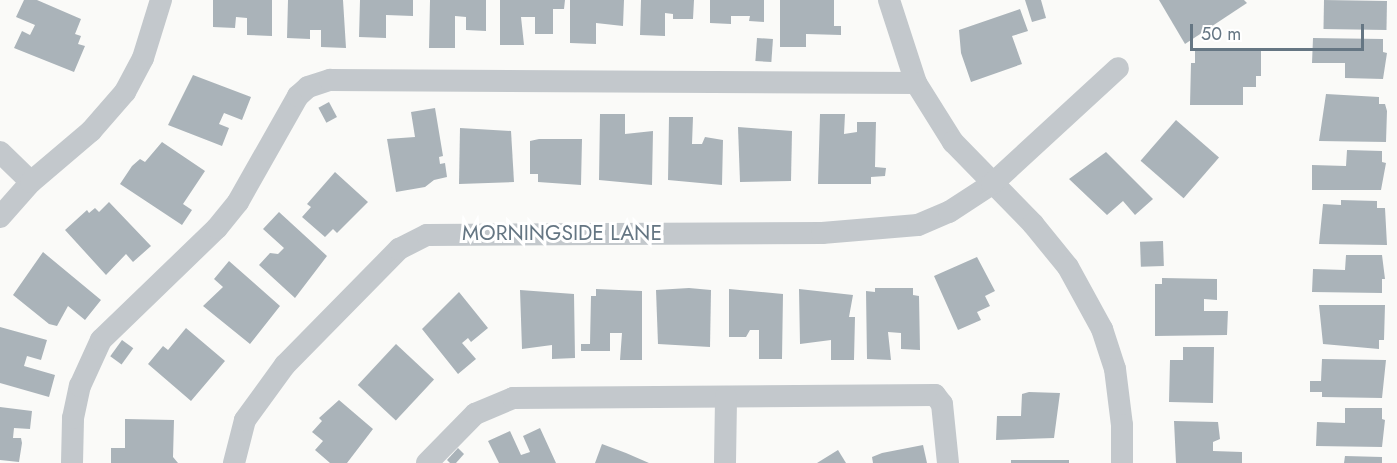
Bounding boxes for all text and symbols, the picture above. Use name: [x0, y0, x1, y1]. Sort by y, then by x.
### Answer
scale bar: [1193, 12, 1367, 50]
text: 50 m: [1201, 21, 1241, 47]
street label: MORNINGSIDE LANE: [462, 220, 662, 246]

